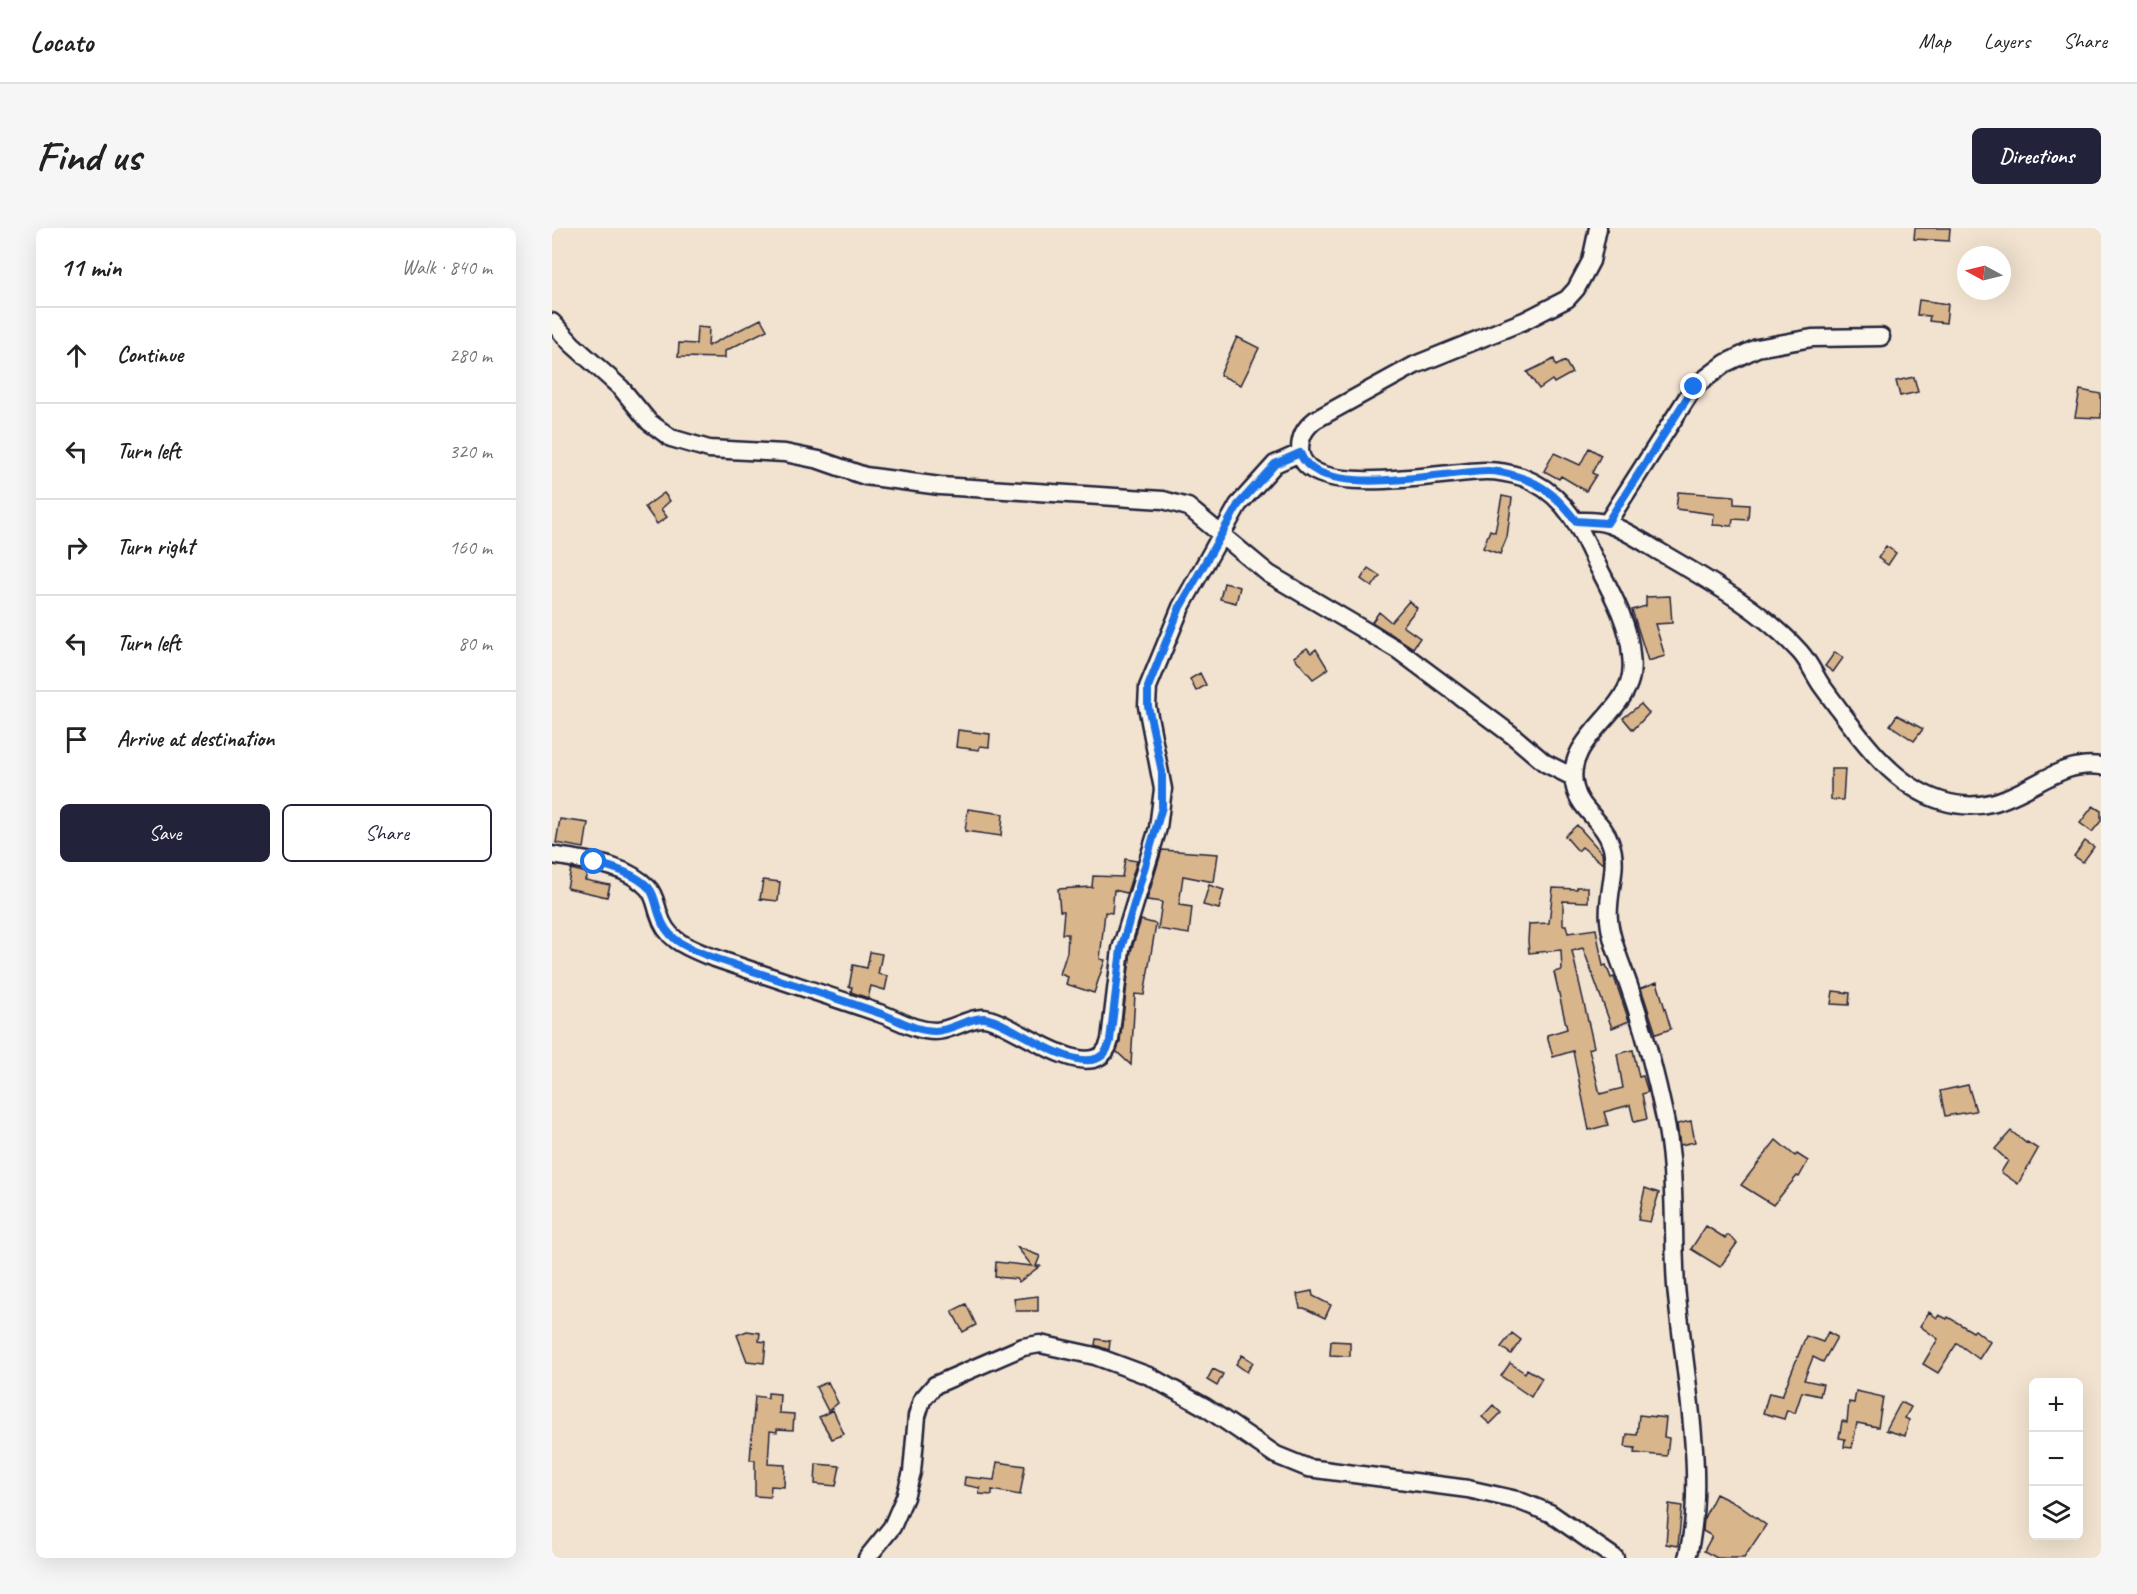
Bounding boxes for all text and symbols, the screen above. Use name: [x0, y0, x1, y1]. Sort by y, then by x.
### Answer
text: Locato: [30, 24, 93, 59]
text: Map: [1918, 28, 1951, 54]
text: Layers: [1984, 28, 2030, 54]
text: Share: [2063, 28, 2107, 54]
button: Directions: [1972, 128, 2101, 184]
text: Find us: [36, 130, 141, 183]
north arrow: [1957, 246, 2011, 300]
text: 11 min: [60, 251, 122, 284]
text: Walk · 840 m: [402, 255, 492, 280]
icon: ahead: [60, 339, 93, 372]
text: Continue: [117, 341, 183, 369]
text: 280 m: [449, 343, 492, 368]
route end: [1680, 373, 1706, 399]
icon: left: [60, 435, 93, 468]
text: Turn left: [117, 437, 181, 465]
text: 320 m: [449, 439, 492, 464]
icon: right: [60, 531, 93, 564]
text: Turn right: [117, 533, 194, 561]
text: 160 m: [449, 535, 492, 560]
icon: left: [60, 627, 93, 660]
text: Turn left: [117, 629, 181, 657]
text: 80 m: [458, 631, 492, 656]
icon: arrive: [60, 723, 93, 756]
text: Arrive at destination: [117, 725, 274, 753]
button: Save: [60, 804, 270, 862]
button: Share: [282, 804, 492, 862]
route start: [580, 848, 606, 874]
map controls: [2029, 1378, 2083, 1540]
button: +: [2029, 1378, 2083, 1432]
button: −: [2029, 1432, 2083, 1486]
button: layers: [2029, 1486, 2083, 1540]

